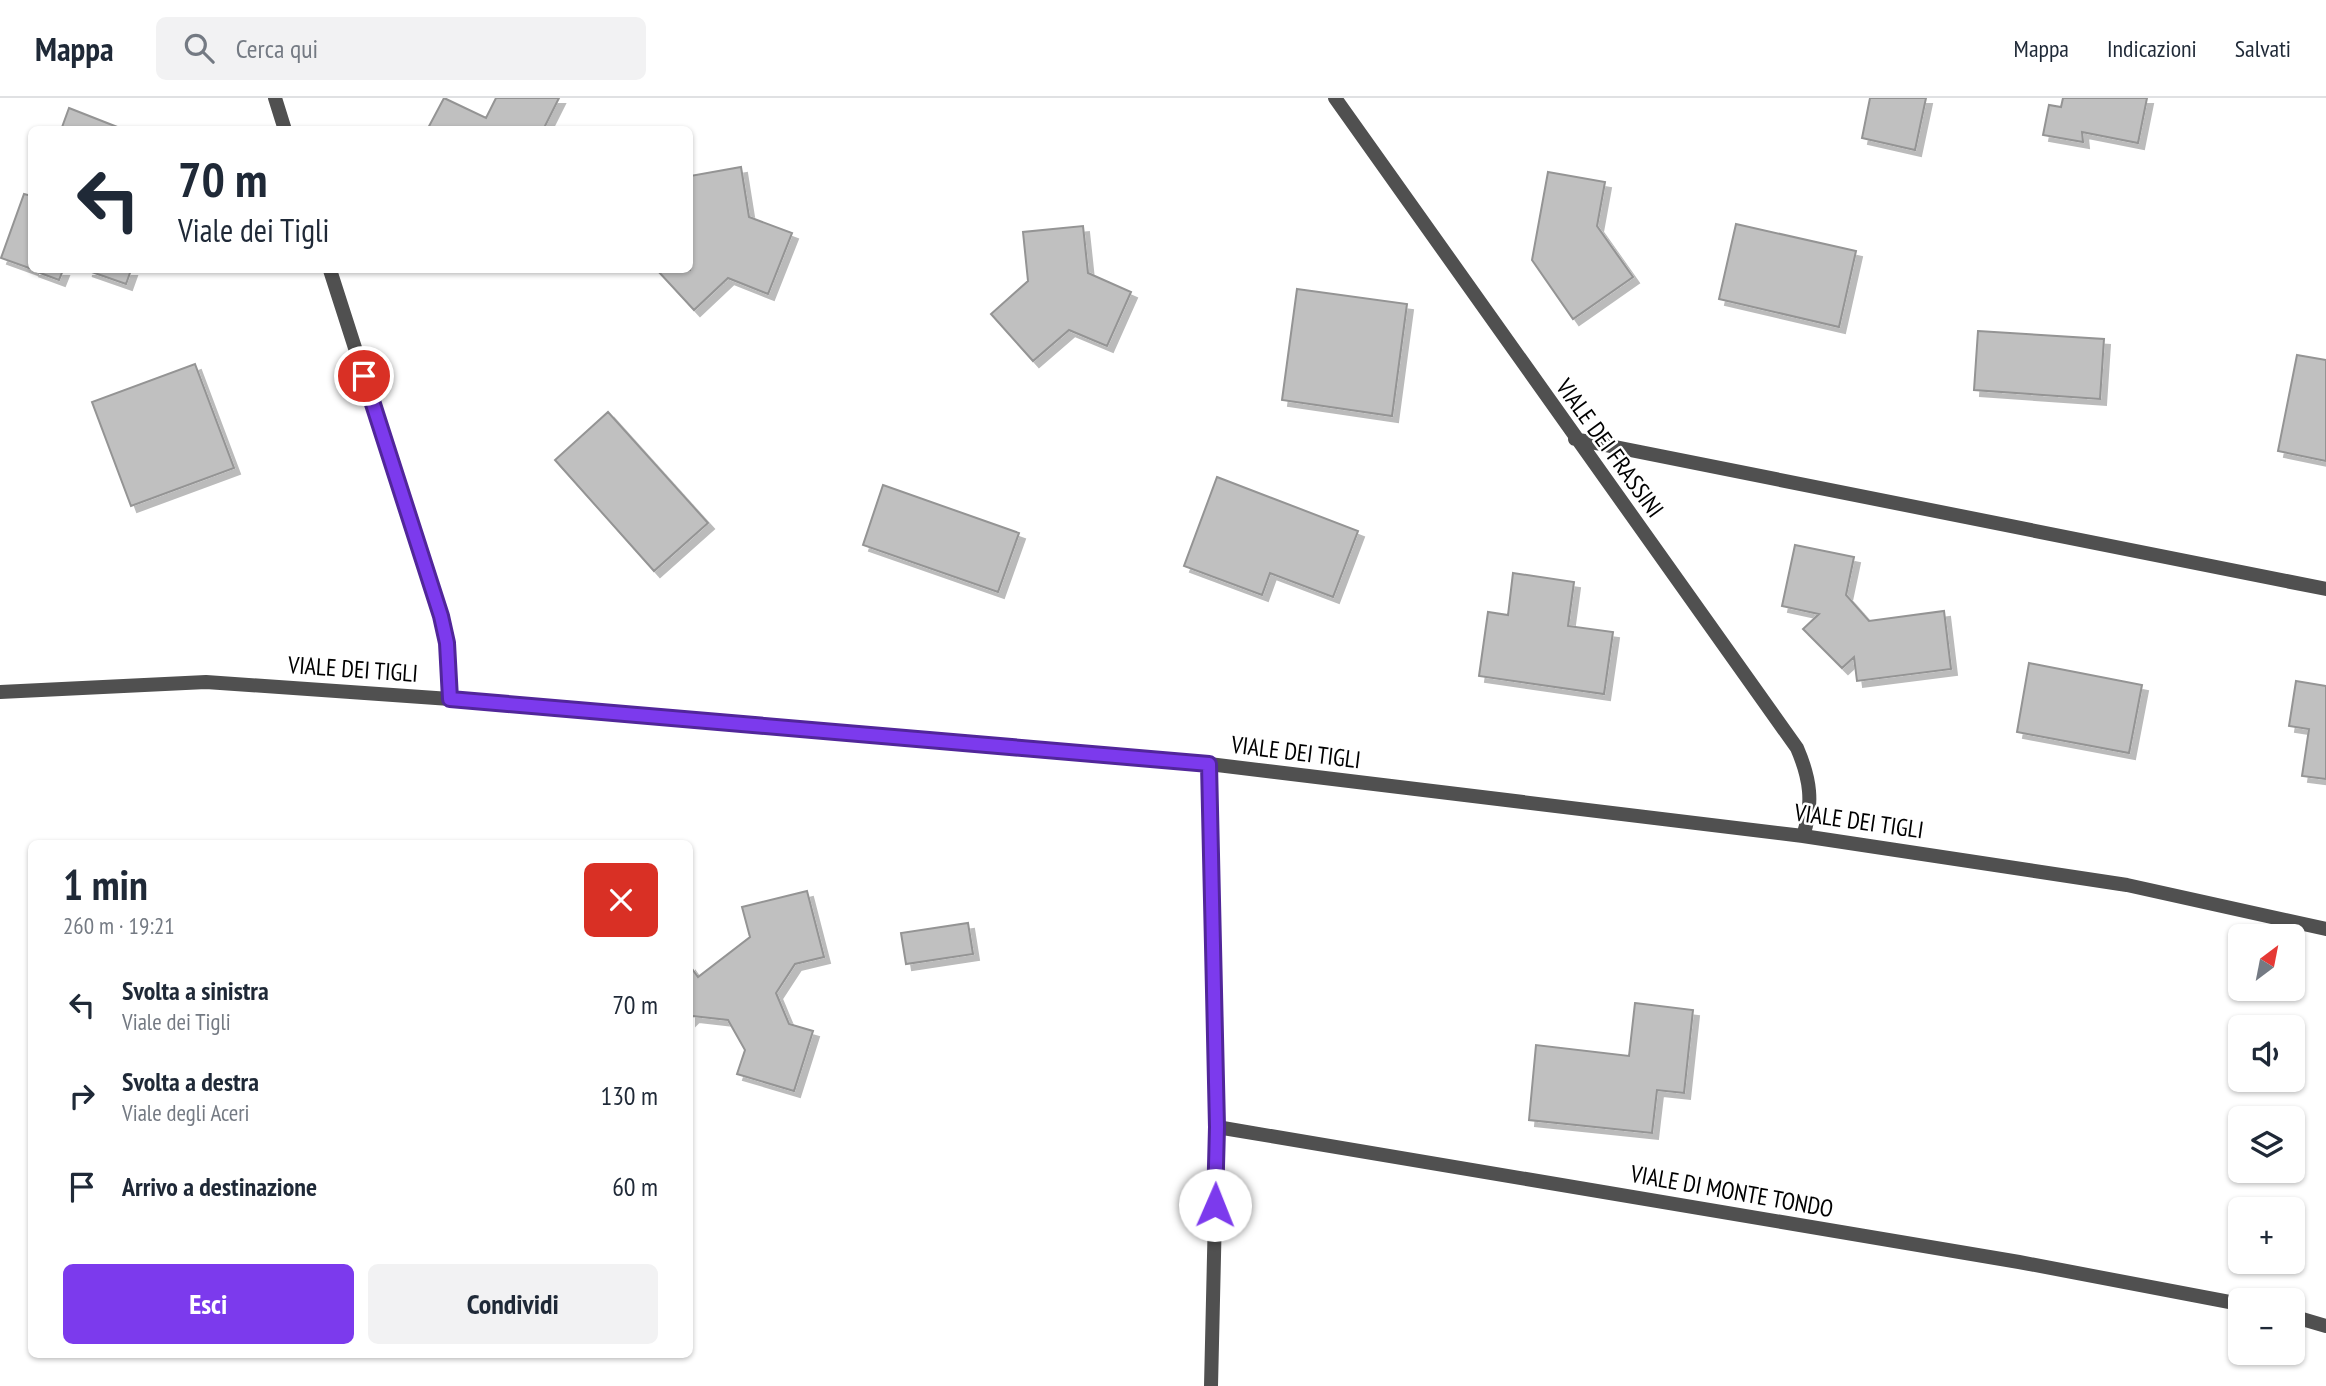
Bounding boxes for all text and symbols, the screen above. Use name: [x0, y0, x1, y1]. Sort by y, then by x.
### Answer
search box: [156, 17, 646, 80]
text: Mappa: [35, 27, 114, 70]
icon: search: [180, 29, 218, 67]
text: Cerca qui: [236, 32, 318, 65]
text: Mappa: [2014, 33, 2069, 64]
text: Indicazioni: [2107, 33, 2197, 64]
text: Salvati: [2235, 33, 2291, 64]
text: 70 m: [178, 147, 267, 211]
icon: left: [63, 154, 154, 245]
text: Viale dei Tigli: [178, 209, 329, 251]
pin: [334, 346, 394, 406]
icon: arrive: [345, 357, 383, 395]
street label: VIALE DEI FRASSINI: [1549, 372, 1671, 523]
street label: VIALE DEI TIGLI: [286, 649, 419, 689]
street label: VIALE DEI TIGLI: [1229, 729, 1362, 775]
street label: VIALE DEI TIGLI: [1791, 796, 1926, 845]
text: 1 min: [63, 857, 148, 912]
button: close: [584, 863, 658, 937]
text: 260 m · 19:21: [63, 911, 175, 940]
north arrow: [2228, 924, 2305, 1001]
map controls: [2228, 924, 2305, 1365]
text: Svolta a sinistra: [122, 974, 269, 1007]
icon: left: [63, 986, 101, 1024]
text: 70 m: [612, 988, 658, 1021]
text: Viale dei Tigli: [122, 1007, 231, 1036]
button: sound: [2228, 1015, 2305, 1092]
text: Svolta a destra: [122, 1065, 259, 1098]
icon: right: [63, 1077, 101, 1115]
text: 130 m: [600, 1079, 658, 1112]
text: Viale degli Aceri: [122, 1098, 250, 1127]
button: layers: [2228, 1106, 2305, 1183]
street label: VIALE DI MONTE TONDO: [1627, 1158, 1836, 1224]
icon: arrive: [63, 1168, 101, 1206]
position arrow: [1178, 1168, 1252, 1242]
text: Arrivo a destinazione: [122, 1170, 317, 1203]
text: 60 m: [612, 1170, 658, 1203]
button: +: [2228, 1197, 2305, 1274]
button: Esci: [63, 1264, 354, 1344]
button: Condividi: [368, 1264, 658, 1344]
button: −: [2228, 1288, 2305, 1365]

